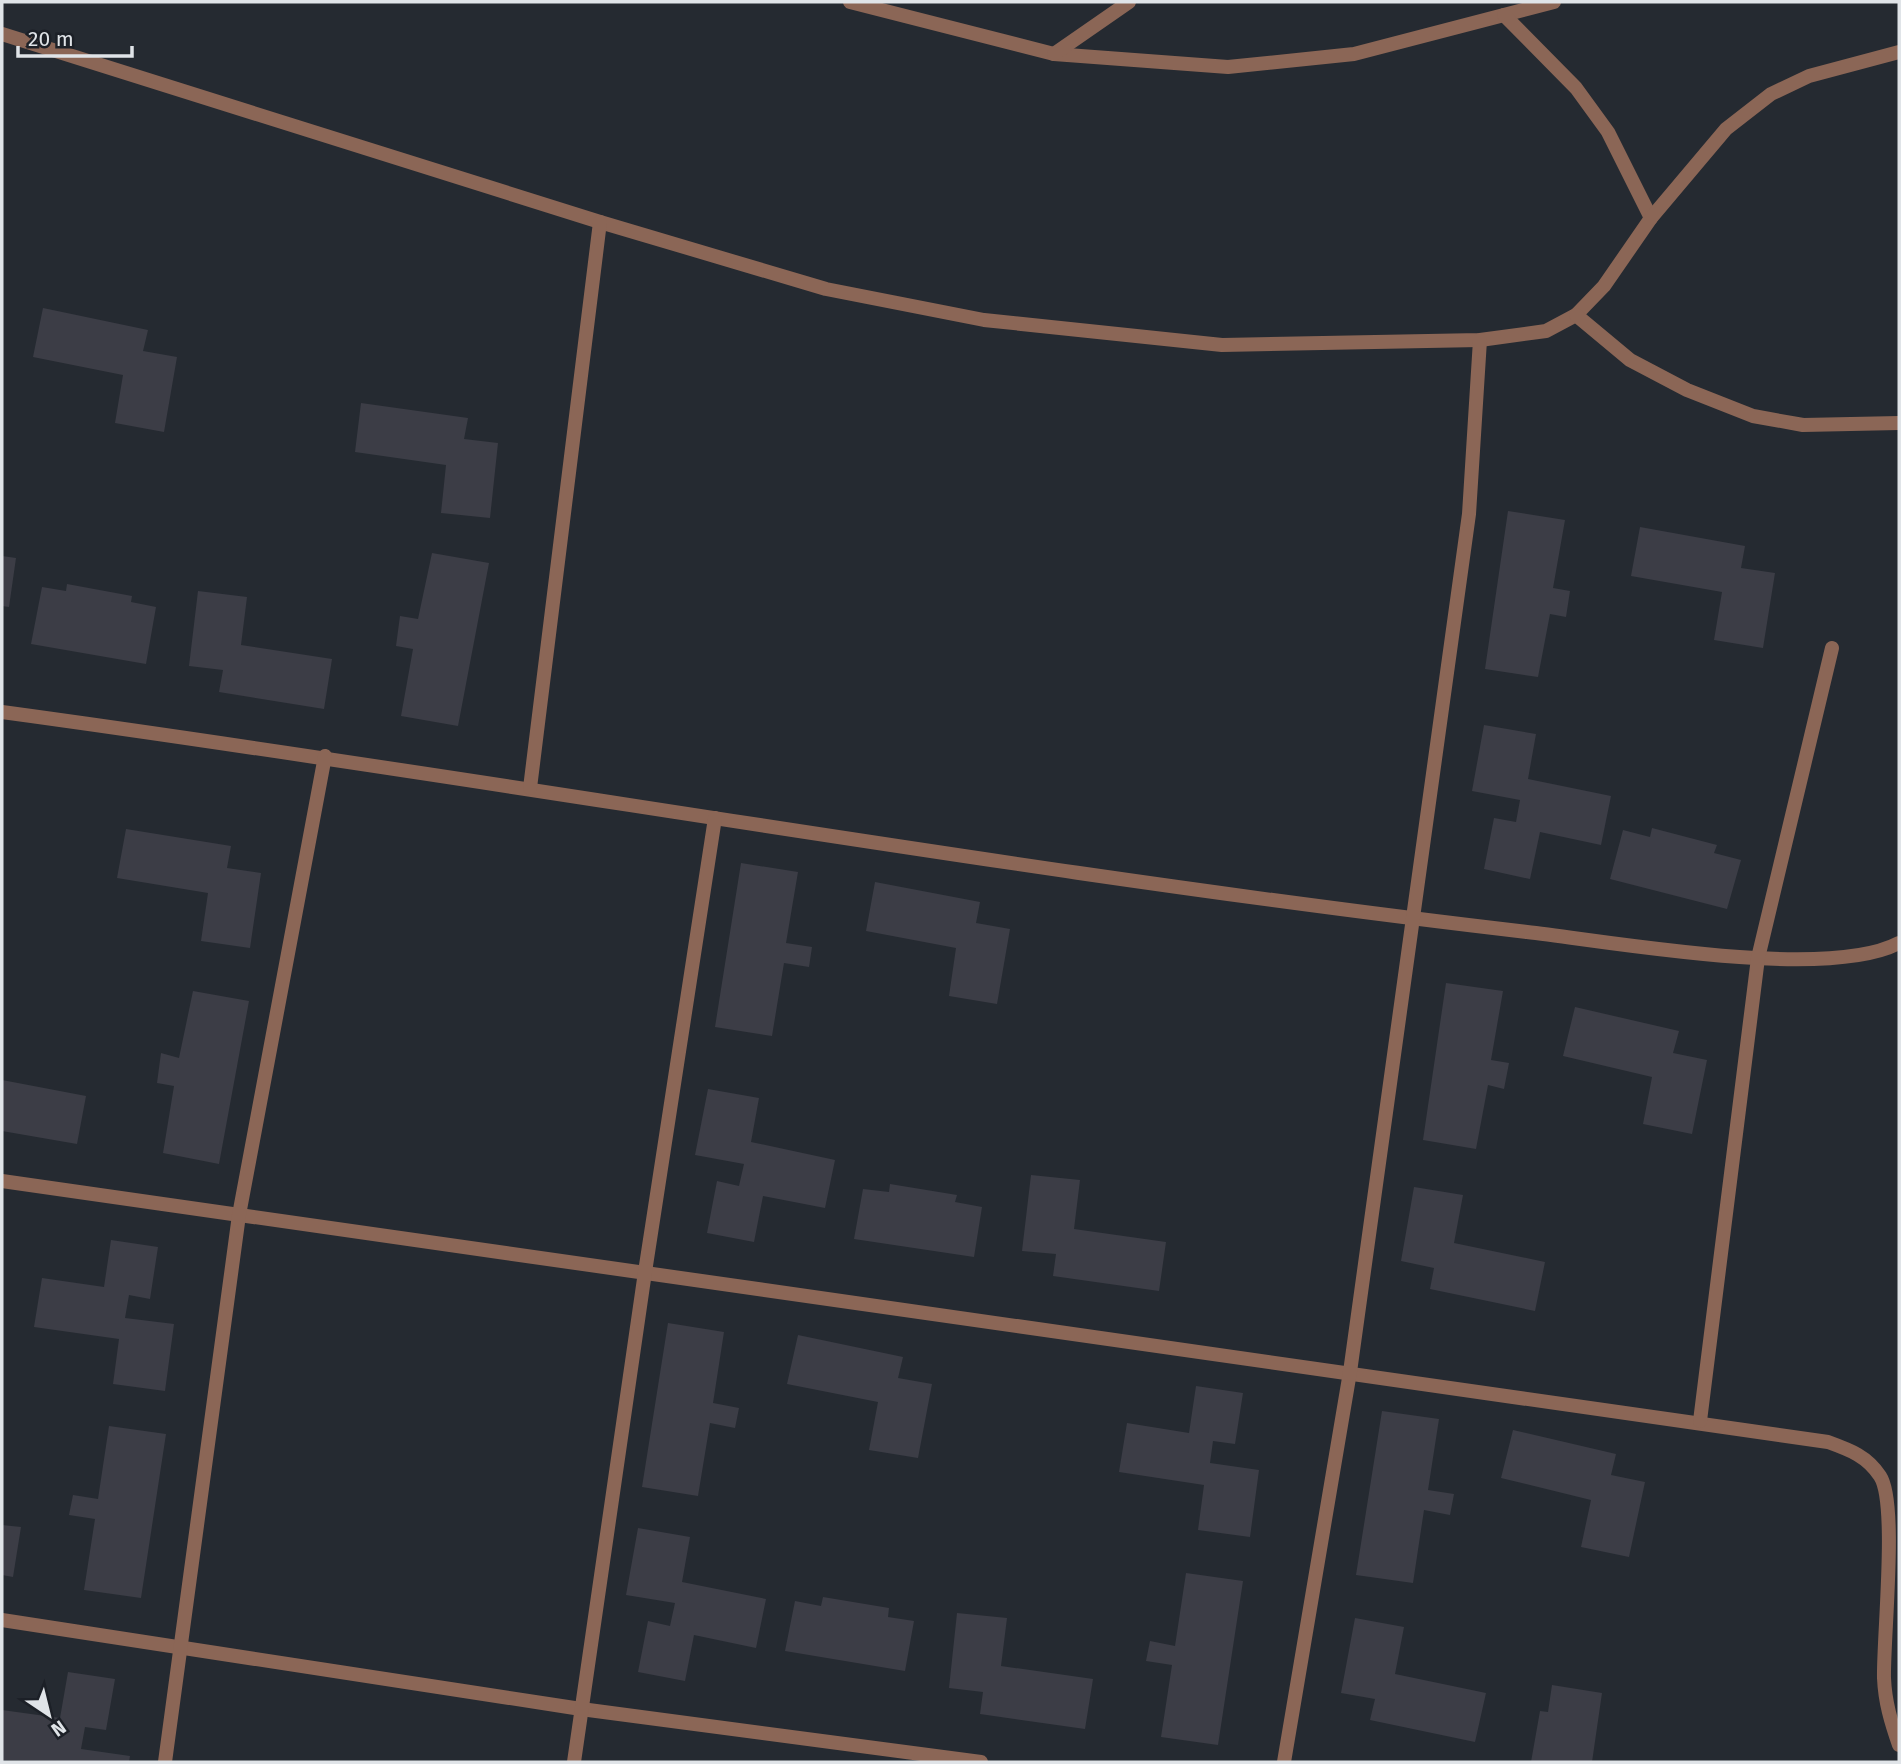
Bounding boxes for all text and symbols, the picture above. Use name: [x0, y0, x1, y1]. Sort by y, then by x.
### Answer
scale bar: [18, 14, 131, 58]
text: 20 m: [28, 26, 74, 52]
north arrow: [14, 1680, 84, 1750]
text: N: [47, 1715, 70, 1742]

